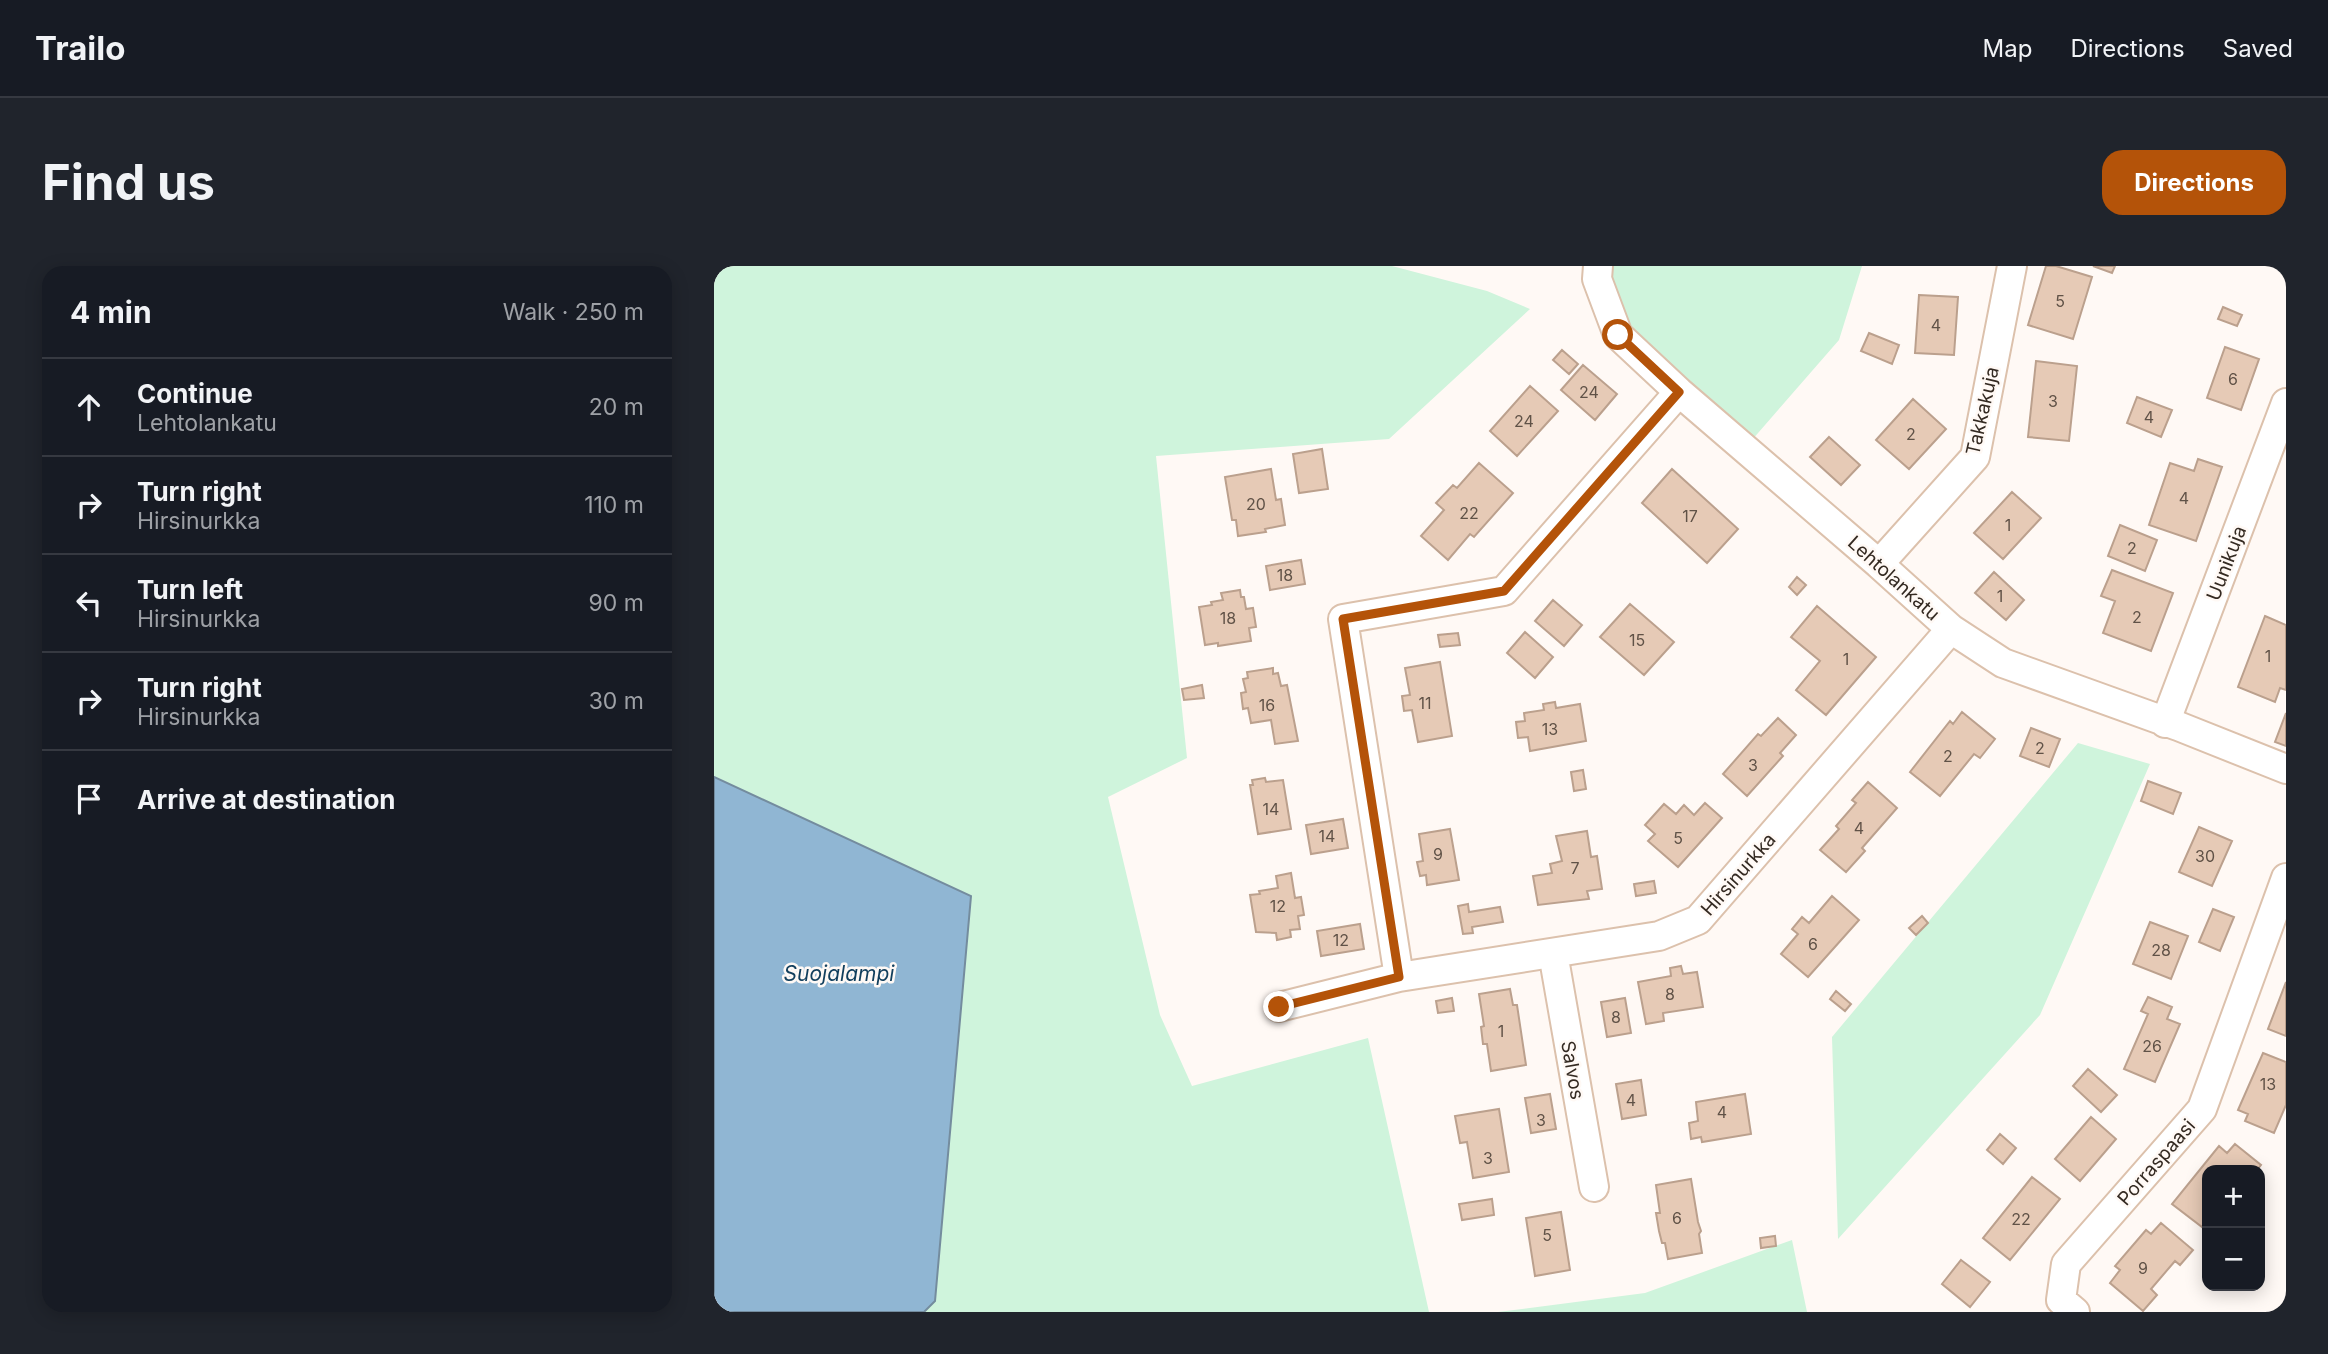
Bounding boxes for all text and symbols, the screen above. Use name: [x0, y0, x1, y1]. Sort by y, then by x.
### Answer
text: Trailo: [35, 28, 125, 68]
text: Map: [1983, 34, 2032, 63]
text: Directions: [2070, 34, 2185, 63]
text: Saved: [2223, 34, 2293, 63]
button: Directions: [2102, 150, 2286, 215]
text: Find us: [42, 153, 215, 212]
house number: 5: [2055, 291, 2065, 311]
text: 4 min: [70, 294, 152, 330]
text: Walk · 250 m: [503, 298, 644, 326]
house number: 4: [1931, 315, 1941, 335]
route start: [1602, 319, 1633, 350]
street label: Takkakuja: [1961, 365, 2004, 458]
house number: 6: [2228, 369, 2238, 389]
text: Continue: [137, 378, 253, 409]
house number: 24: [1579, 382, 1599, 402]
icon: ahead: [70, 388, 108, 426]
house number: 3: [2048, 391, 2058, 411]
text: 20 m: [589, 393, 644, 421]
house number: 4: [2144, 407, 2154, 427]
text: Lehtolankatu: [137, 409, 277, 437]
house number: 24: [1514, 411, 1534, 431]
house number: 2: [1906, 424, 1916, 444]
text: Turn right: [137, 476, 262, 507]
icon: right: [70, 486, 108, 524]
house number: 4: [2179, 488, 2189, 508]
text: 110 m: [584, 491, 644, 519]
house number: 20: [1246, 494, 1266, 514]
house number: 22: [1459, 503, 1479, 523]
house number: 17: [1682, 506, 1698, 526]
text: Hirsinurkka: [137, 507, 260, 535]
house number: 1: [2005, 515, 2011, 535]
street label: Uunikuja: [2202, 523, 2251, 604]
street label: Lehtolankatu: [1843, 531, 1944, 626]
house number: 2: [2127, 538, 2137, 558]
house number: 18: [1277, 565, 1293, 585]
text: Turn left: [137, 574, 243, 605]
icon: left: [70, 584, 108, 622]
house number: 1: [1997, 586, 2003, 606]
text: 90 m: [589, 589, 644, 617]
text: Hirsinurkka: [137, 605, 260, 633]
house number: 2: [2132, 607, 2142, 627]
house number: 18: [1220, 608, 1236, 628]
house number: 15: [1629, 630, 1645, 650]
house number: 1: [2265, 646, 2271, 666]
house number: 1: [1843, 649, 1849, 669]
text: Turn right: [137, 672, 262, 703]
icon: right: [70, 682, 108, 720]
text: 30 m: [589, 687, 644, 715]
house number: 11: [1418, 693, 1432, 713]
house number: 16: [1259, 695, 1275, 715]
text: Hirsinurkka: [137, 703, 260, 731]
house number: 13: [1542, 719, 1558, 739]
house number: 2: [2035, 738, 2045, 758]
house number: 2: [1943, 746, 1953, 766]
house number: 3: [1748, 755, 1758, 775]
icon: arrive: [70, 780, 108, 818]
text: Arrive at destination: [137, 784, 396, 815]
house number: 14: [1263, 799, 1279, 819]
house number: 4: [1854, 818, 1864, 838]
house number: 14: [1319, 826, 1335, 846]
house number: 5: [1673, 828, 1683, 848]
street label: Hirsinurkka: [1696, 828, 1781, 920]
house number: 9: [1433, 844, 1443, 864]
house number: 30: [2195, 846, 2215, 866]
house number: 7: [1570, 858, 1580, 878]
house number: 12: [1270, 896, 1286, 916]
house number: 12: [1333, 930, 1349, 950]
house number: 6: [1808, 934, 1818, 954]
house number: 28: [2151, 940, 2171, 960]
water label: Suojalampi: [784, 961, 895, 986]
house number: 8: [1665, 984, 1675, 1004]
route end: [1263, 991, 1294, 1022]
house number: 8: [1611, 1007, 1621, 1027]
house number: 1: [1498, 1021, 1504, 1041]
house number: 26: [2142, 1036, 2162, 1056]
street label: Salvos: [1556, 1039, 1589, 1101]
house number: 13: [2260, 1074, 2276, 1094]
house number: 4: [1626, 1090, 1636, 1110]
house number: 4: [1717, 1102, 1727, 1122]
house number: 3: [1536, 1110, 1546, 1130]
street label: Porraspaasi: [2113, 1115, 2200, 1210]
house number: 3: [1483, 1148, 1493, 1168]
map controls: [2202, 1165, 2265, 1291]
button: +: [2202, 1165, 2265, 1228]
house number: 6: [1672, 1208, 1682, 1228]
house number: 22: [2011, 1209, 2031, 1229]
house number: 5: [1542, 1225, 1552, 1245]
button: −: [2202, 1228, 2265, 1291]
house number: 9: [2138, 1258, 2148, 1278]

